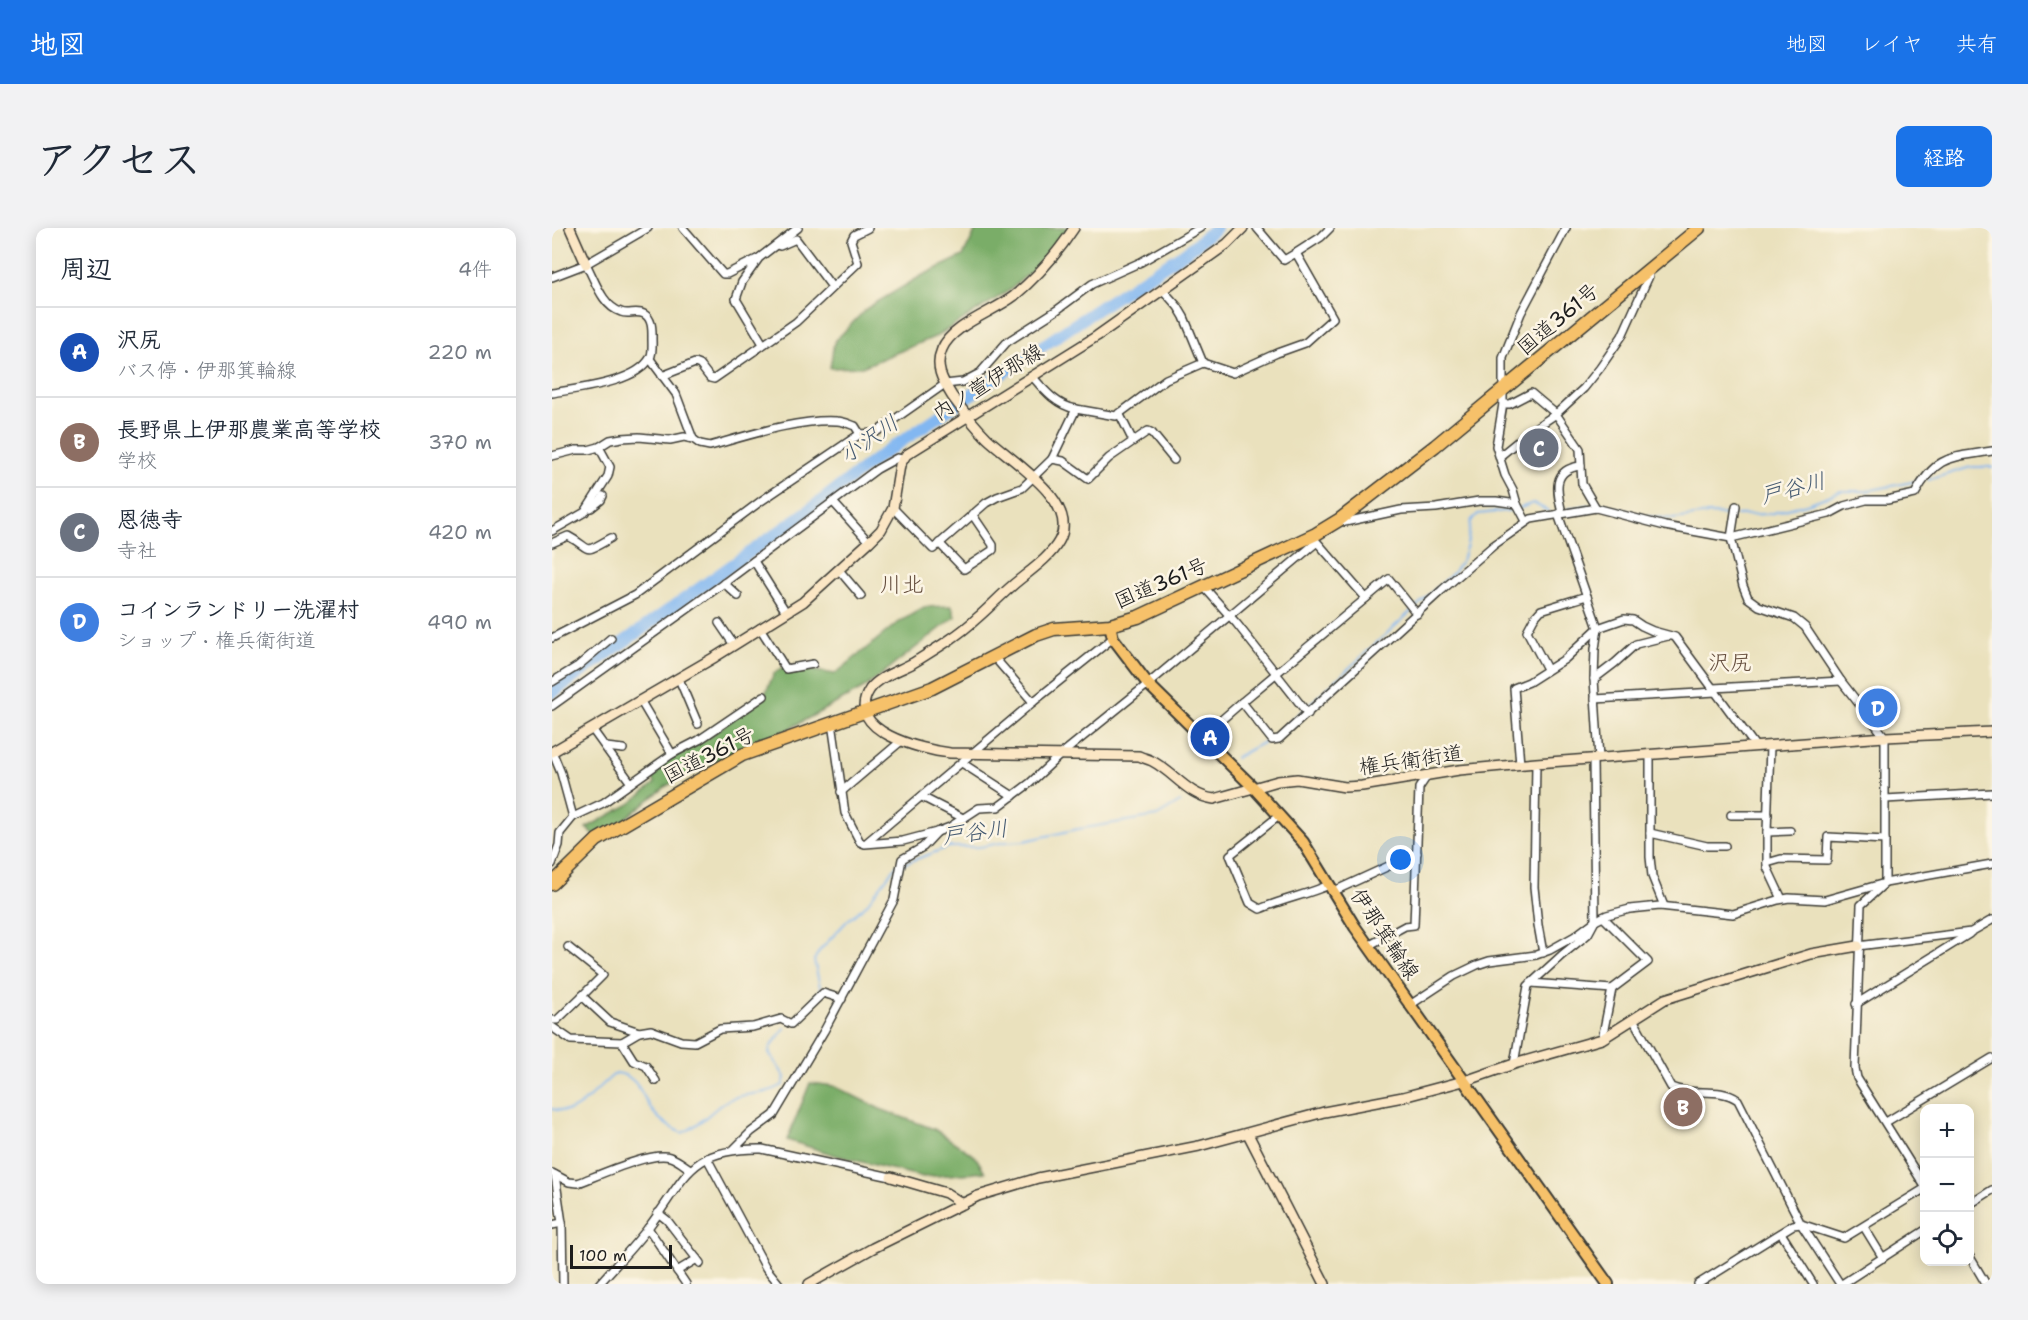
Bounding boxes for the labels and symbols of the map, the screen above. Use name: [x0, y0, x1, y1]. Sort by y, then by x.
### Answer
street label: 国道361号: [1511, 276, 1605, 362]
street label: 内ノ萱伊那線: [927, 337, 1049, 427]
water label: 小沢川: [834, 408, 904, 470]
pin: C: [1520, 426, 1558, 470]
water label: 戸谷川: [1757, 466, 1829, 510]
street label: 国道361号: [1110, 551, 1212, 615]
district label: 川北: [880, 570, 924, 599]
district label: 沢尻: [1708, 648, 1752, 677]
pin: D: [1858, 686, 1898, 730]
pin: A: [1190, 714, 1230, 760]
street label: 国道361号: [659, 720, 759, 790]
street label: 権兵衛街道: [1357, 739, 1465, 781]
water label: 戸谷川: [940, 814, 1010, 850]
your location: [1386, 845, 1415, 874]
street label: 伊那箕輪線: [1344, 883, 1426, 985]
pin: B: [1664, 1084, 1702, 1130]
scale bar: [570, 1242, 672, 1270]

